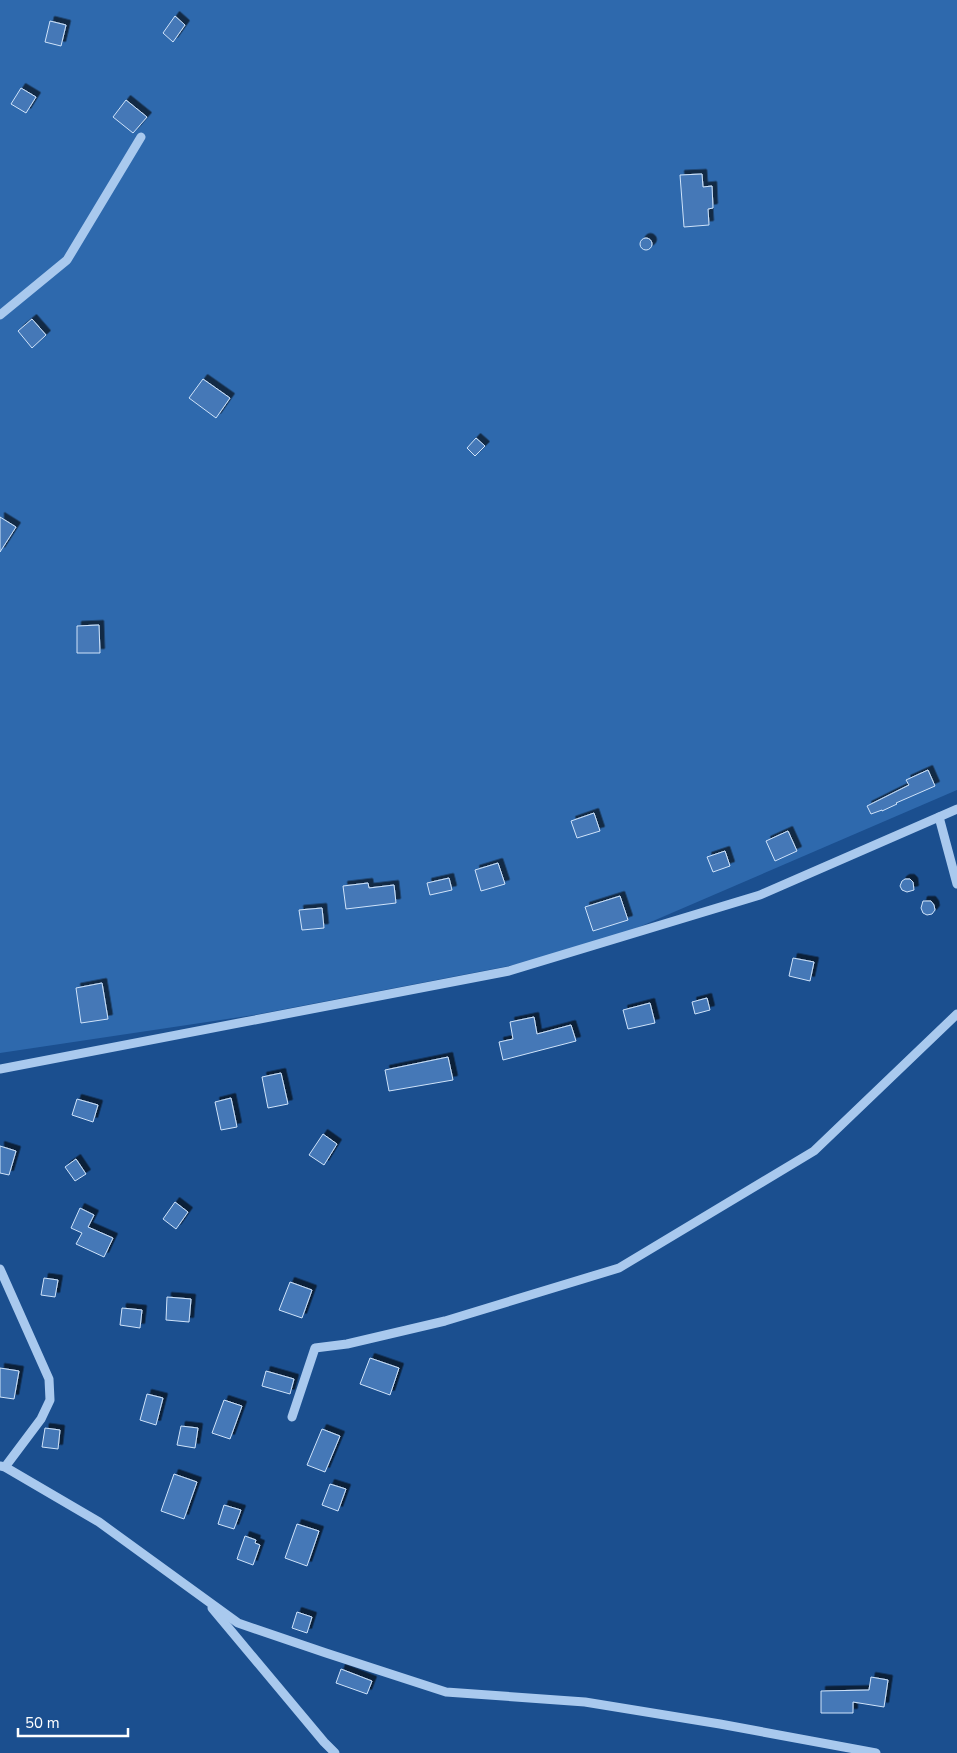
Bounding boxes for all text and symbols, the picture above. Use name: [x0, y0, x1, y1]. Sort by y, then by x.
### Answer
scale bar: [18, 1706, 128, 1738]
text: 50 m: [25, 1713, 60, 1733]

